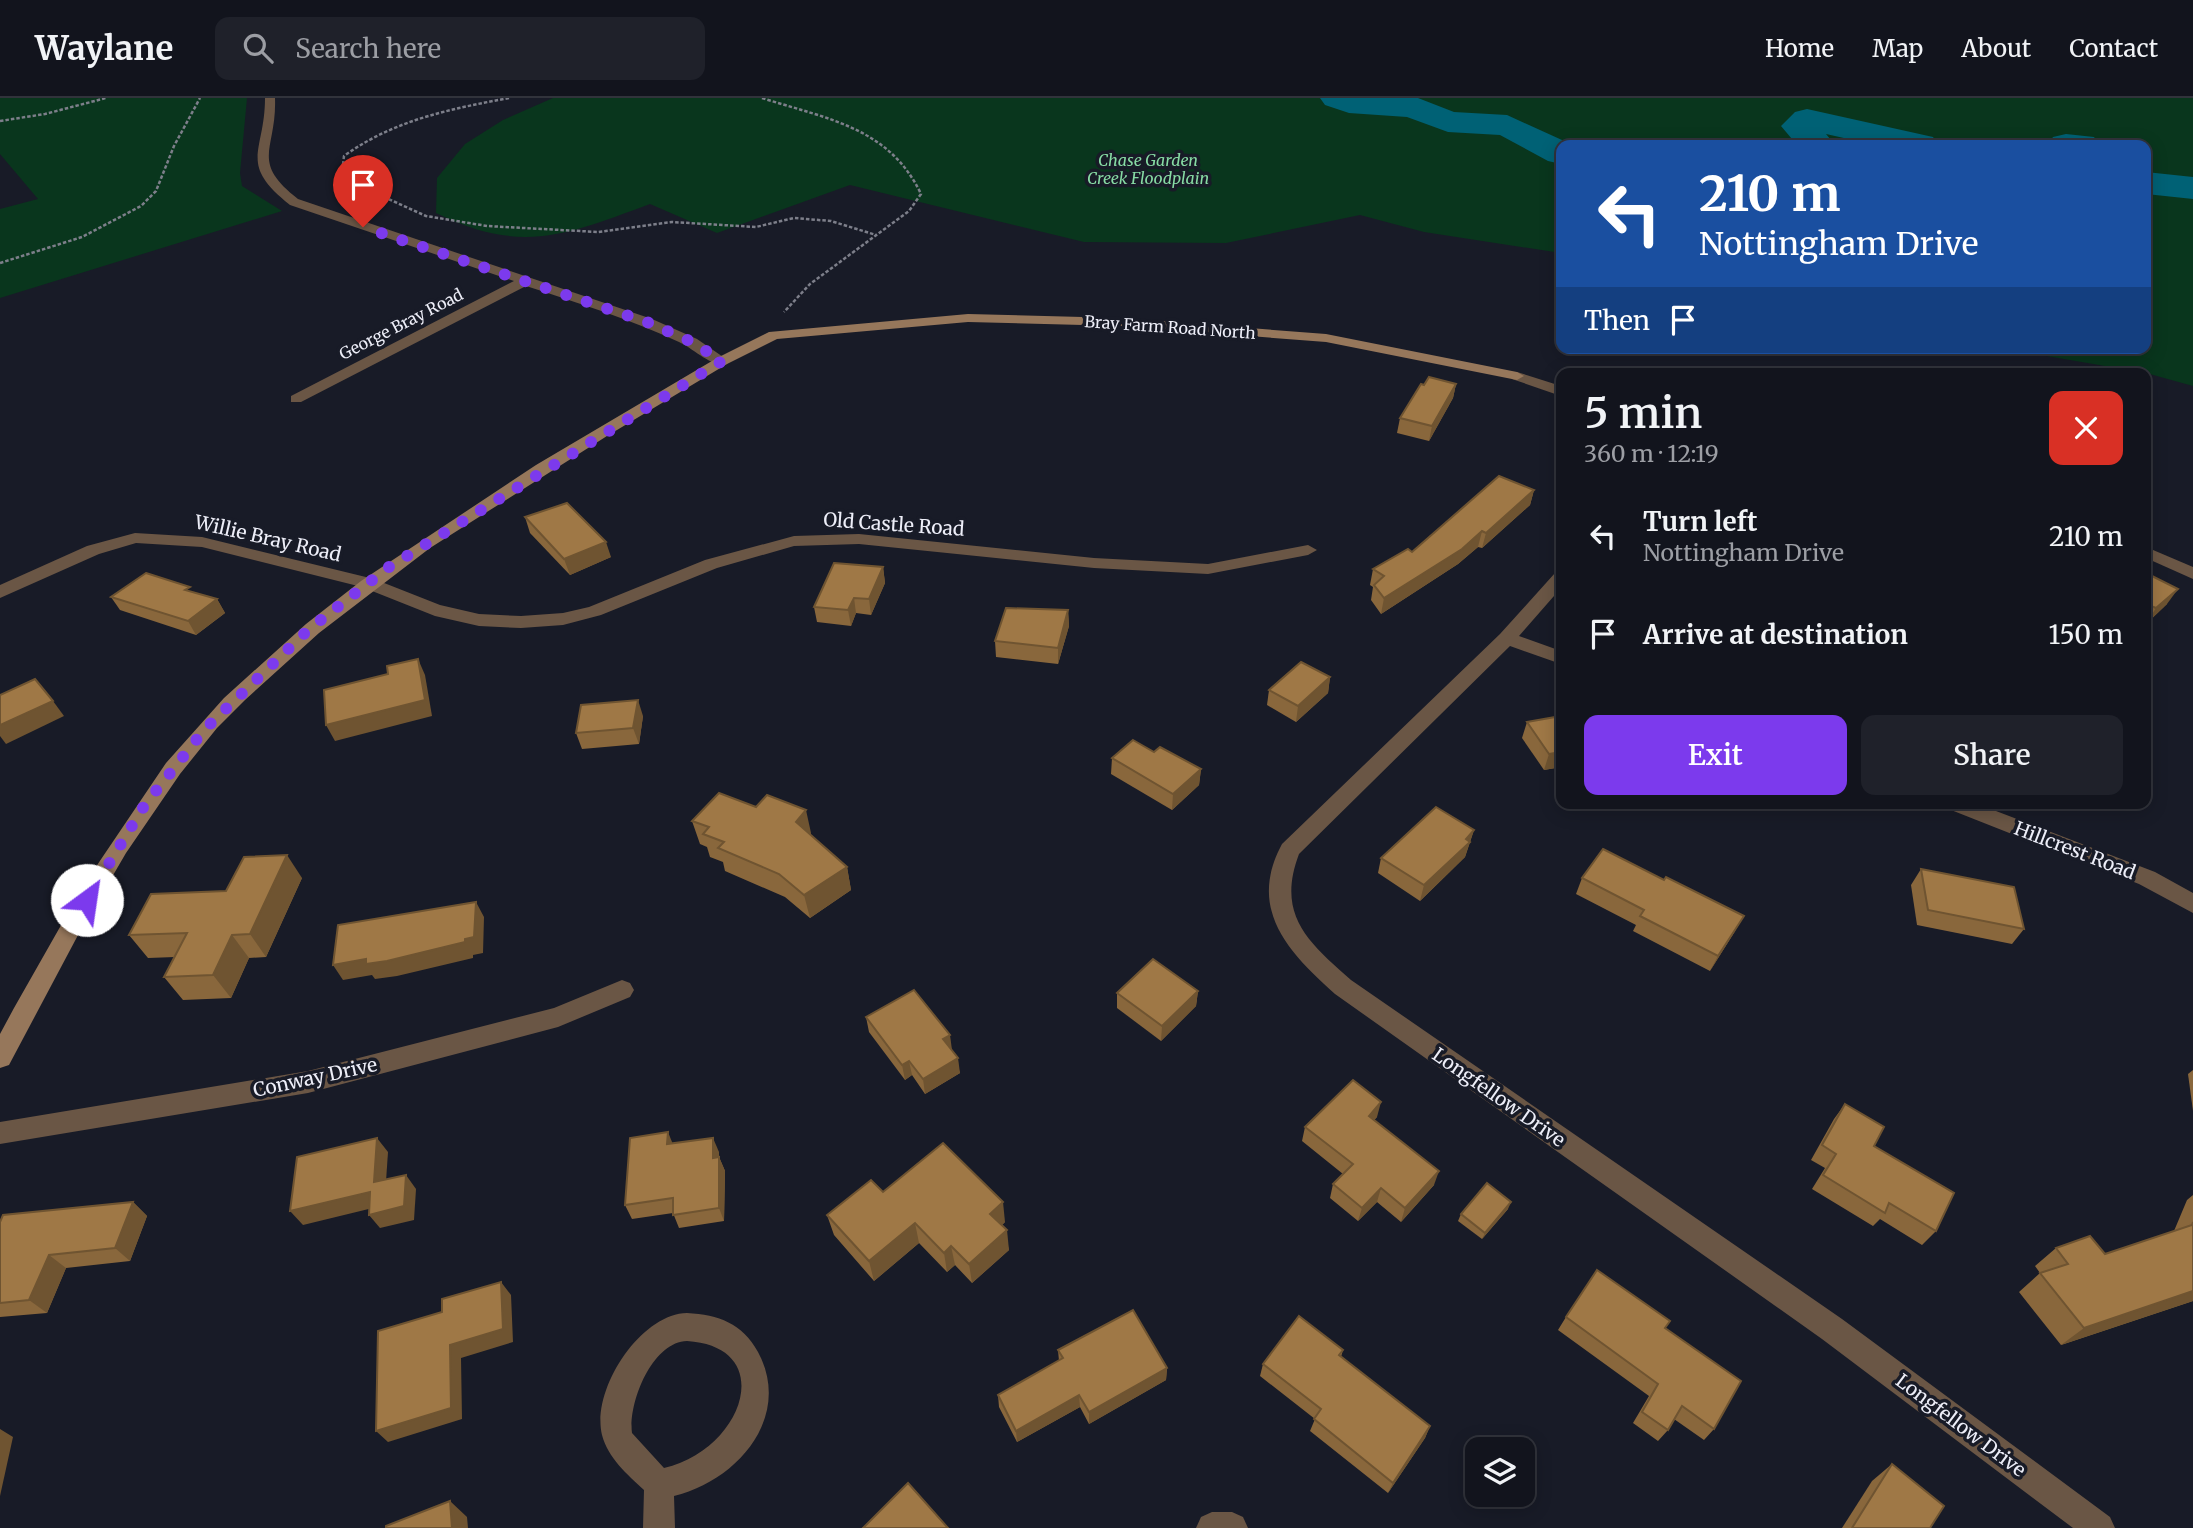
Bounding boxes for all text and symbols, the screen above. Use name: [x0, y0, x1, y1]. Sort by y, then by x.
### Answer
search box: [215, 17, 705, 80]
text: Waylane: [35, 28, 173, 69]
icon: search: [239, 29, 277, 67]
text: Search here: [295, 32, 441, 65]
text: Home: [1765, 33, 1834, 64]
text: Map: [1872, 33, 1923, 64]
text: About: [1961, 33, 2031, 64]
text: Contact: [2069, 33, 2158, 64]
park label: Chase Garden Creek Floodplain: [1087, 150, 1209, 188]
pin: [333, 155, 393, 227]
text: 210 m: [1699, 163, 1840, 224]
icon: arrive: [344, 166, 382, 204]
icon: left: [1584, 168, 1675, 259]
text: Nottingham Drive: [1699, 224, 1979, 264]
street label: George Bray Road: [336, 284, 467, 364]
icon: arrive: [1664, 301, 1702, 339]
text: Then: [1584, 304, 1650, 337]
street label: Bray Farm Road North: [1084, 311, 1257, 343]
text: 5 min: [1584, 387, 1702, 439]
button: close: [2049, 391, 2123, 465]
text: 360 m · 12:19: [1584, 439, 1719, 468]
text: Turn left: [1643, 505, 1757, 538]
street label: Old Castle Road: [823, 507, 965, 541]
street label: Willie Bray Road: [191, 509, 344, 567]
icon: left: [1584, 517, 1622, 555]
text: 210 m: [2049, 520, 2123, 553]
text: Nottingham Drive: [1643, 538, 1844, 567]
icon: arrive: [1584, 615, 1622, 653]
text: Arrive at destination: [1643, 618, 1908, 651]
text: 150 m: [2049, 618, 2123, 651]
button: Exit: [1584, 715, 1847, 795]
button: Share: [1861, 715, 2123, 795]
street label: Hillcrest Road: [2011, 816, 2139, 884]
position arrow: [50, 863, 124, 937]
street label: Longfellow Drive: [1428, 1042, 1570, 1152]
street label: Conway Drive: [251, 1052, 379, 1102]
street label: Longfellow Drive: [1891, 1368, 2031, 1482]
map controls: [1465, 1437, 1535, 1507]
button: layers: [1465, 1437, 1535, 1507]

